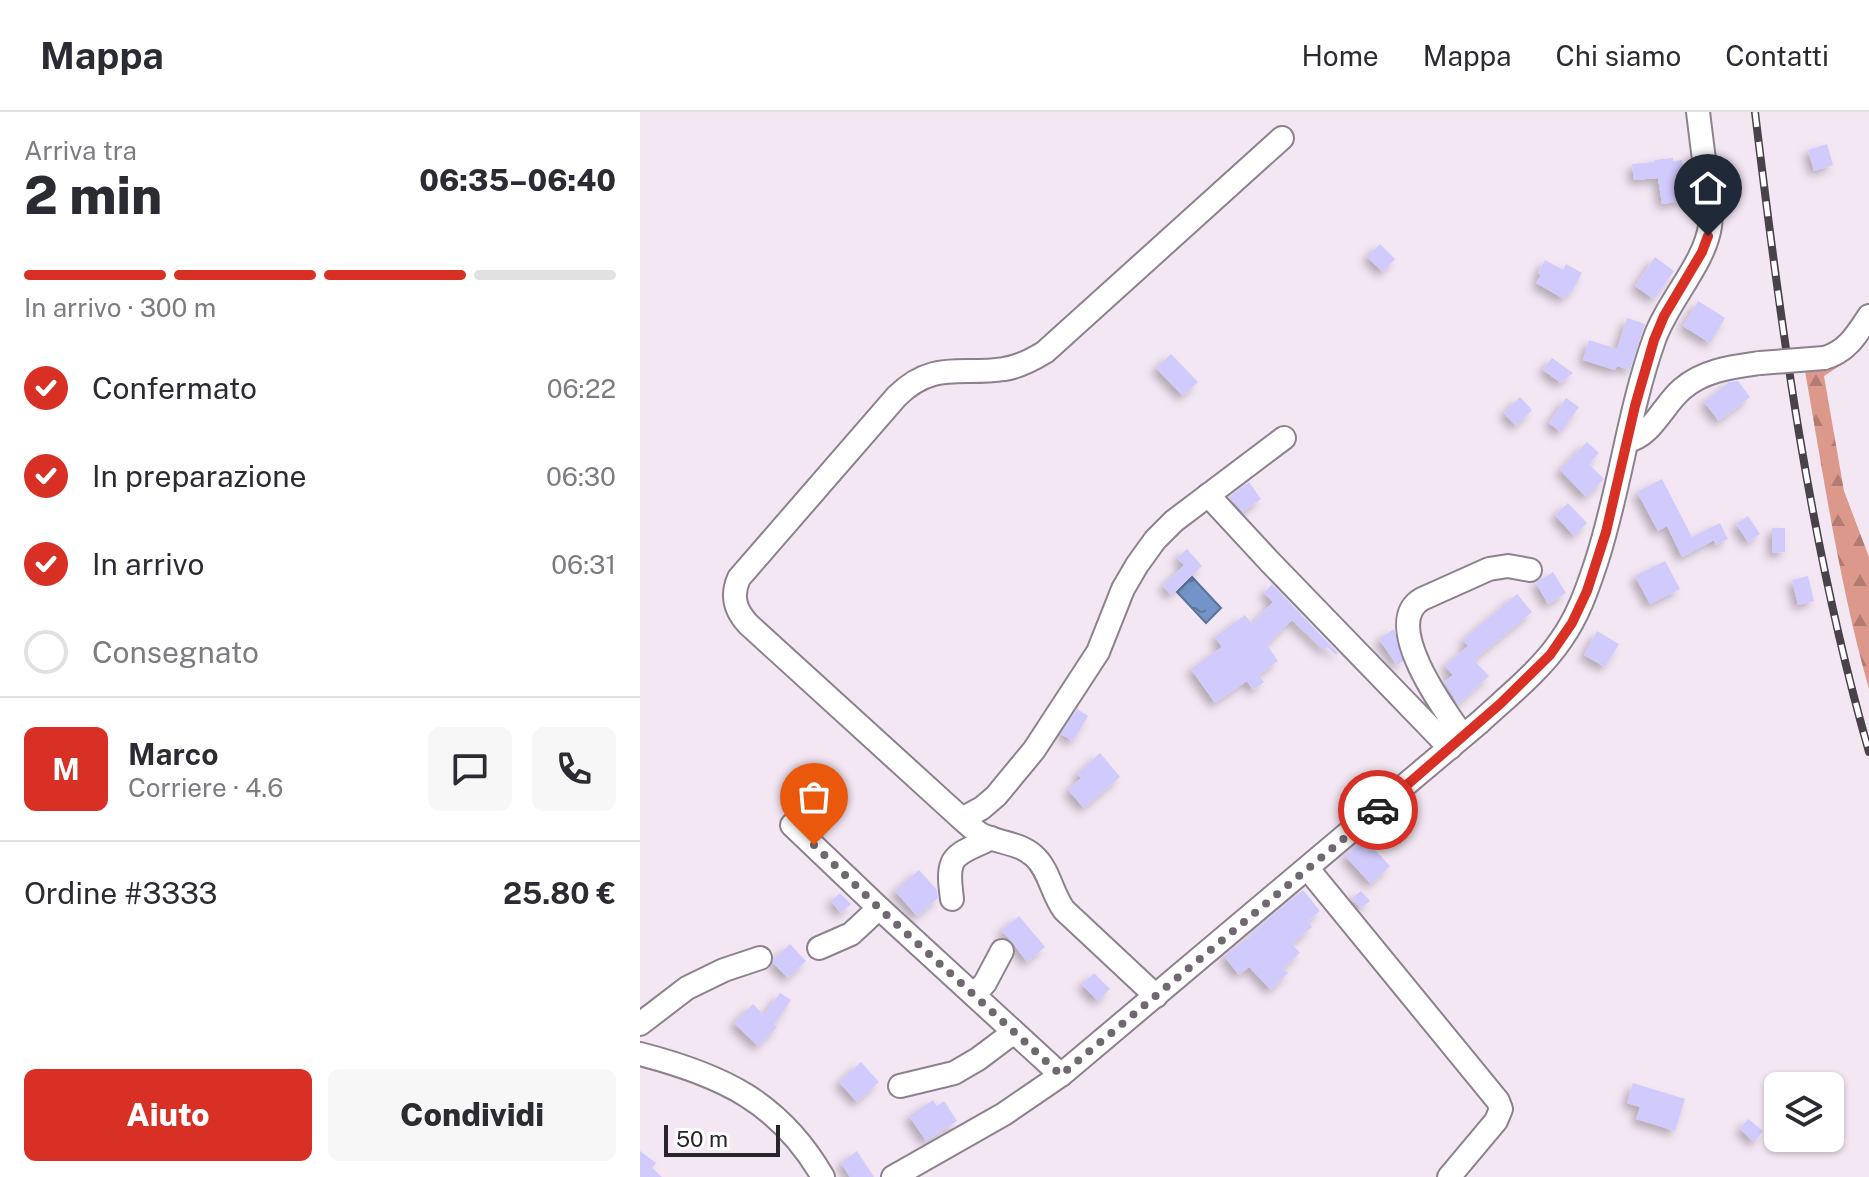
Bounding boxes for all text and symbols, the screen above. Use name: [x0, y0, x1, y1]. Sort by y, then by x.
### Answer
text: Mappa: [40, 33, 164, 78]
text: Home: [1302, 39, 1379, 72]
text: Mappa: [1423, 39, 1512, 72]
text: Chi siamo: [1556, 39, 1681, 72]
text: Contatti: [1725, 39, 1829, 72]
text: Arriva tra: [24, 135, 137, 166]
pin: [1674, 154, 1742, 236]
text: 06:35–06:40: [419, 162, 616, 198]
text: 2 min: [24, 165, 162, 226]
icon: home: [1686, 166, 1730, 210]
text: In arrivo · 300 m: [24, 292, 216, 323]
icon: check: [24, 366, 68, 410]
text: Confermato: [92, 370, 257, 406]
text: 06:22: [547, 373, 616, 404]
icon: check: [24, 454, 68, 498]
text: In preparazione: [92, 458, 307, 494]
text: 06:30: [546, 461, 616, 492]
icon: check: [24, 542, 68, 586]
text: In arrivo: [92, 546, 204, 582]
text: 06:31: [551, 549, 616, 580]
text: Consegnato: [92, 634, 259, 670]
button: chat: [428, 727, 512, 811]
button: phone: [532, 727, 616, 811]
text: Marco: [128, 736, 218, 772]
text: M: [52, 751, 80, 787]
pin: [780, 763, 848, 845]
courier: [1338, 770, 1418, 850]
text: Corriere · 4.6: [128, 772, 283, 803]
icon: bag: [792, 775, 836, 819]
icon: car: [1356, 788, 1400, 832]
text: Ordine #3333: [24, 875, 218, 911]
text: 25.80 €: [503, 875, 616, 911]
button: Aiuto: [24, 1069, 312, 1161]
button: Condividi: [328, 1069, 616, 1161]
map controls: [1764, 1072, 1844, 1152]
button: layers: [1764, 1072, 1844, 1152]
scale bar: [664, 1121, 780, 1157]
text: 50 m: [676, 1126, 728, 1152]

